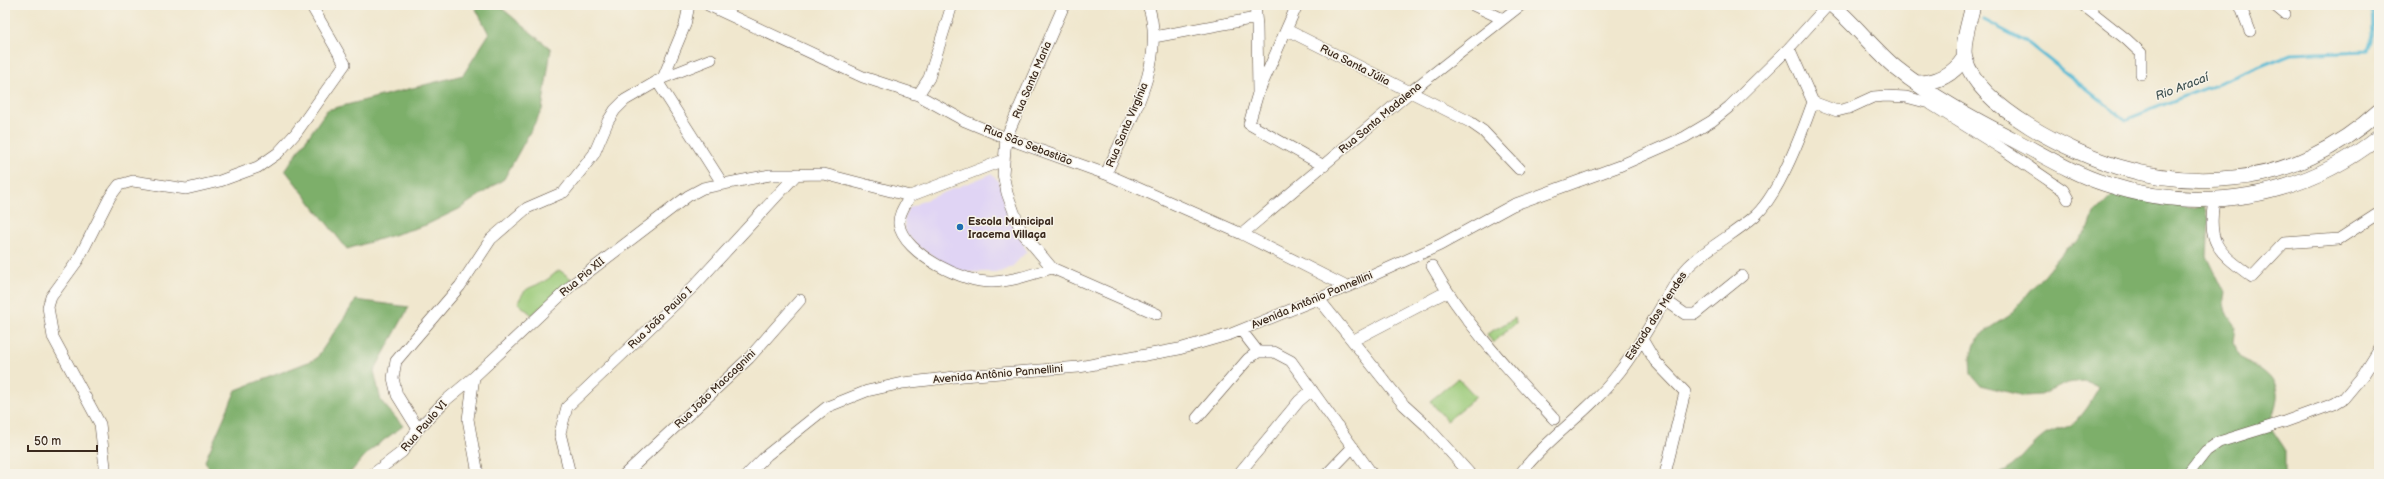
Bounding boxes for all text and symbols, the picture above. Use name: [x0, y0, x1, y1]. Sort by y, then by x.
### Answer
street label: Rua Santa Maria: [1010, 39, 1054, 121]
street label: Rua Santa Júlia: [1318, 42, 1392, 88]
water label: Rio Aracaí: [2153, 69, 2213, 104]
street label: Rua Santa Madalena: [1336, 80, 1424, 156]
street label: Rua Santa Virgínia: [1103, 81, 1151, 169]
street label: Rua São Sebastião: [982, 122, 1074, 168]
place label: Escola Municipal Iracema Villaça: [968, 215, 1054, 241]
marker: Escola Municipal Iracema Villaça: [955, 222, 965, 232]
street label: Rua Pio XII: [557, 254, 607, 299]
street label: Avenida Antônio Pannellini: [1249, 269, 1375, 331]
street label: Estrada dos Mendes: [1622, 269, 1690, 363]
street label: Rua João Paulo I: [625, 284, 695, 352]
street label: Rua João Maccagnini: [672, 347, 758, 431]
street label: Avenida Antônio Pannellini: [932, 362, 1064, 386]
street label: Rua Paulo VI: [398, 397, 450, 454]
scale bar: [28, 427, 97, 453]
text: 50 m: [34, 434, 61, 449]

